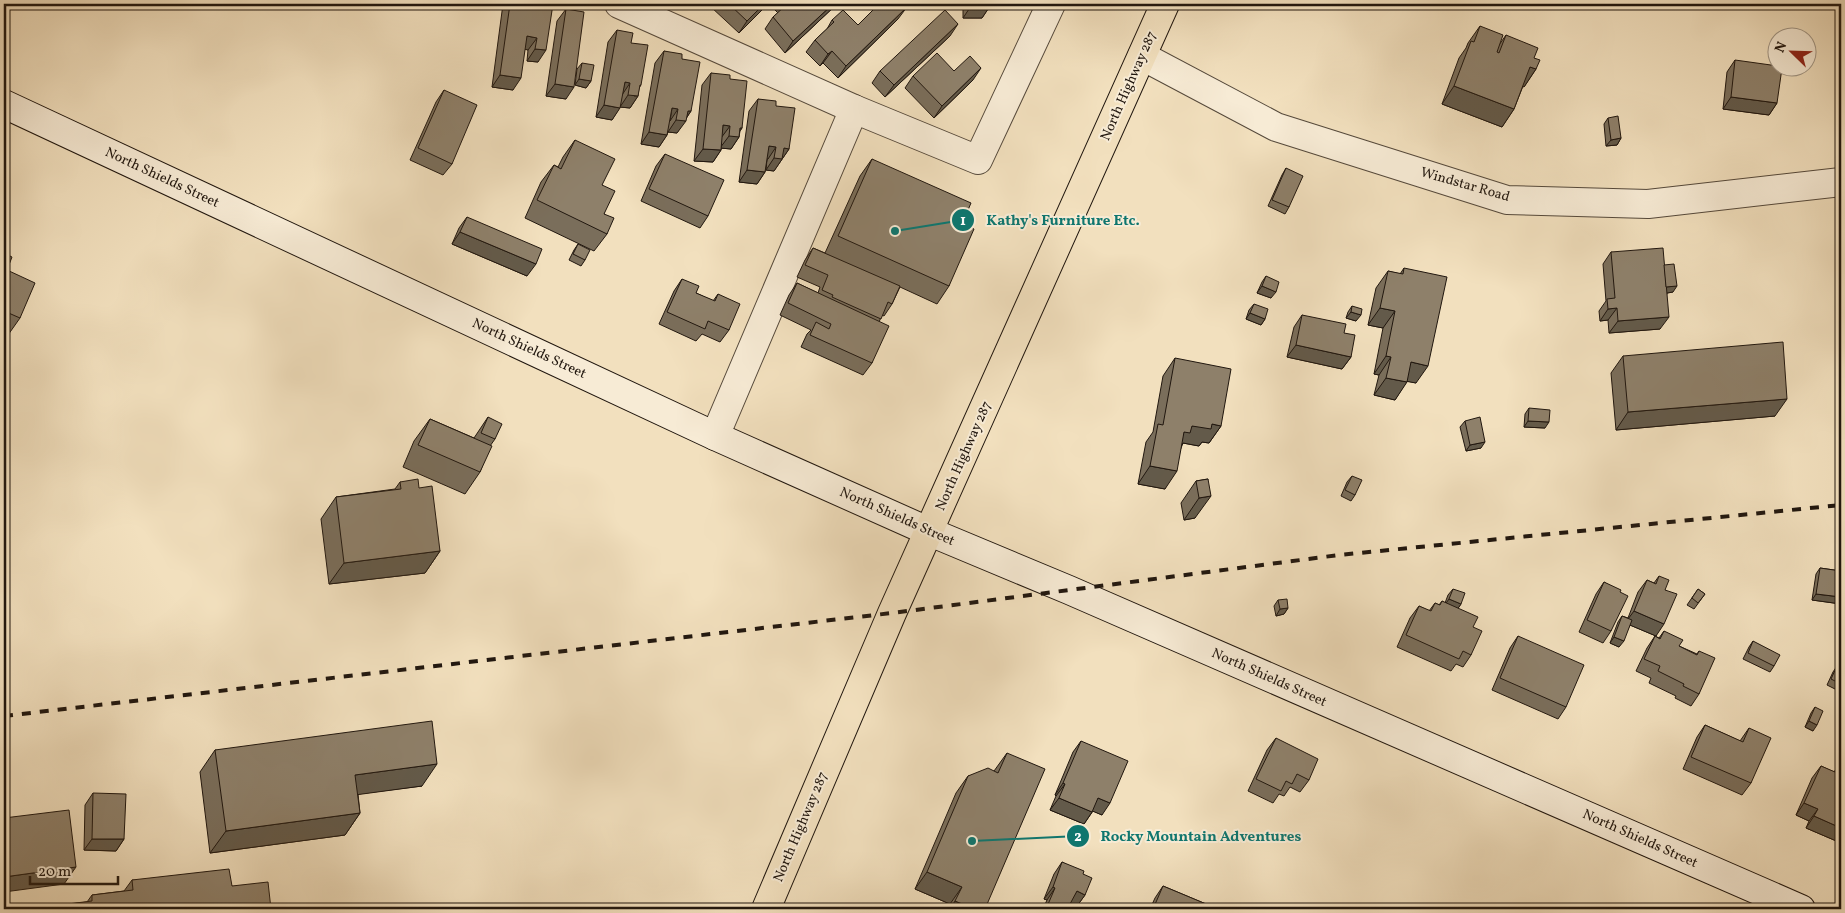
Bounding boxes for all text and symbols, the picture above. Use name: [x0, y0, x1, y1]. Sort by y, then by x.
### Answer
street label: North Highway 287: [1096, 28, 1162, 144]
north arrow: [1768, 28, 1818, 78]
text: N: [1771, 39, 1792, 56]
street label: North Shields Street: [102, 143, 222, 213]
street label: Windstar Road: [1418, 163, 1512, 207]
callout: Kathy's Furniture Etc.: [951, 205, 1149, 235]
text: 1: [960, 211, 966, 232]
text: Kathy's Furniture Etc.: [986, 211, 1140, 232]
street label: North Shields Street: [469, 314, 589, 384]
street label: North Highway 287: [931, 398, 997, 514]
street label: North Shields Street: [836, 483, 958, 551]
street label: North Shields Street: [1208, 644, 1330, 712]
street label: North Highway 287: [769, 769, 833, 885]
street label: North Shields Street: [1579, 805, 1701, 873]
callout: Rocky Mountain Adventures: [1066, 821, 1312, 851]
text: 2: [1074, 827, 1082, 848]
text: Rocky Mountain Adventures: [1101, 827, 1302, 848]
scale bar: [30, 853, 118, 885]
text: 20 m: [38, 862, 71, 883]

